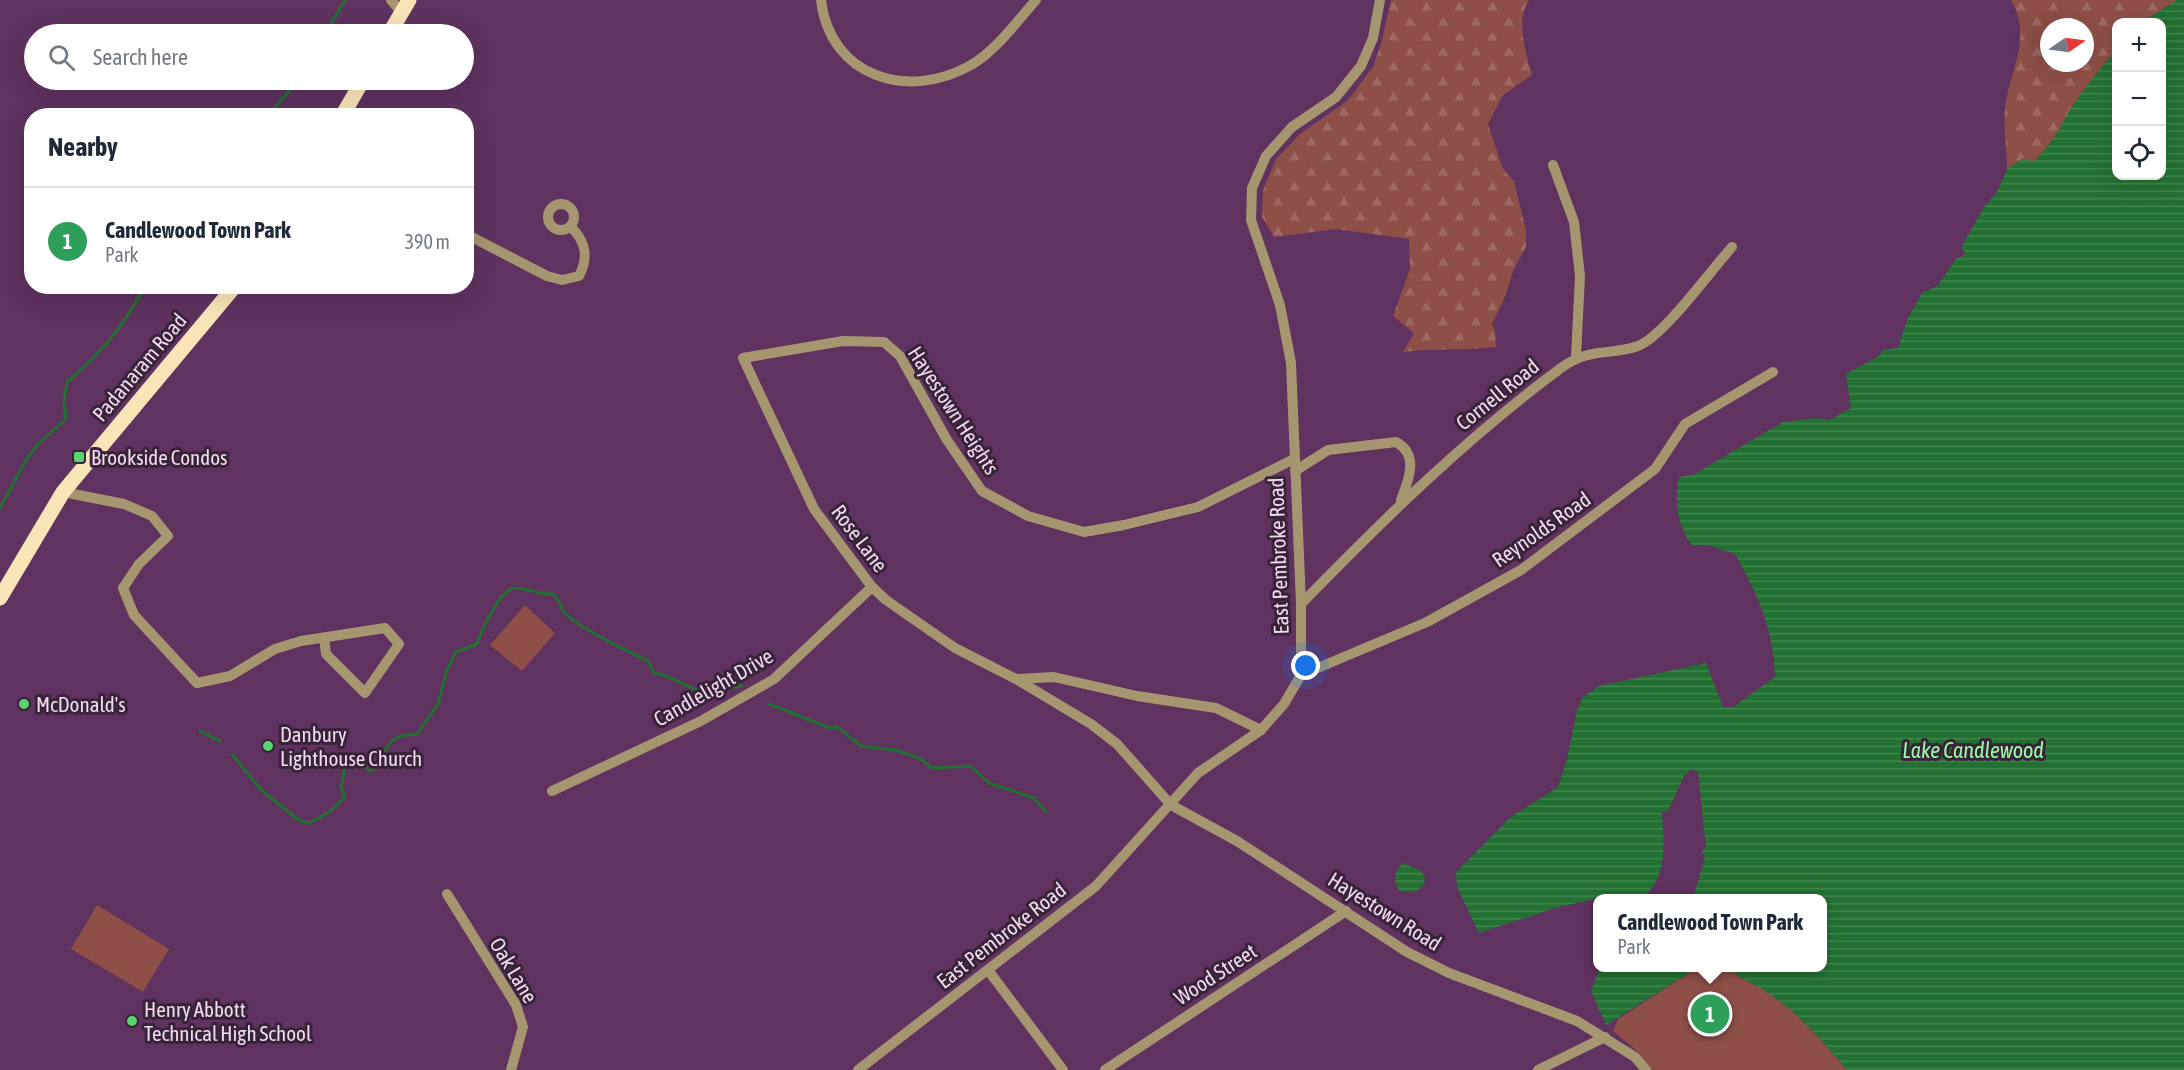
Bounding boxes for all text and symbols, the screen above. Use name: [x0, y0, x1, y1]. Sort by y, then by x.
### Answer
north arrow: [2040, 18, 2094, 72]
map controls: [2112, 18, 2166, 180]
button: +: [2112, 18, 2166, 72]
search box: [24, 24, 474, 90]
icon: search: [45, 41, 78, 74]
text: Search here: [93, 44, 188, 70]
button: −: [2112, 72, 2166, 126]
button: locate: [2112, 126, 2166, 180]
text: Nearby: [48, 132, 118, 162]
text: Candlewood Town Park: [105, 217, 291, 243]
text: 1: [63, 230, 72, 253]
text: 390 m: [405, 230, 450, 253]
text: Park: [105, 243, 138, 266]
street label: Padanaram Road: [87, 308, 191, 426]
street label: Hayestown Heights: [904, 342, 1004, 478]
street label: Cornell Road: [1451, 353, 1543, 435]
place label: Brookside Condos: [91, 445, 227, 469]
marker: Brookside Condos: [72, 450, 86, 464]
street label: East Pembroke Road: [1263, 477, 1293, 635]
street label: Reynolds Road: [1487, 486, 1595, 572]
street label: Rose Lane: [827, 500, 893, 576]
street label: Candlelight Drive: [649, 643, 777, 731]
your location: [1291, 651, 1320, 680]
place label: McDonald's: [36, 692, 126, 716]
marker: McDonald's: [17, 697, 31, 711]
place label: Danbury Lighthouse Church: [280, 722, 422, 770]
water label: Lake Candlewood: [1902, 737, 2044, 763]
marker: Danbury Lighthouse Church: [261, 739, 275, 753]
street label: Hayestown Road: [1324, 867, 1446, 955]
street label: East Pembroke Road: [932, 877, 1070, 993]
popup: [1593, 894, 1827, 972]
text: Candlewood Town Park: [1617, 909, 1803, 935]
street label: Oak Lane: [485, 933, 543, 1007]
text: Park: [1617, 935, 1651, 958]
street label: Wood Street: [1169, 939, 1261, 1009]
pin: 1: [1690, 992, 1730, 1036]
place label: Henry Abbott Technical High School: [144, 997, 312, 1045]
marker: Henry Abbott Technical High School: [125, 1014, 139, 1028]

